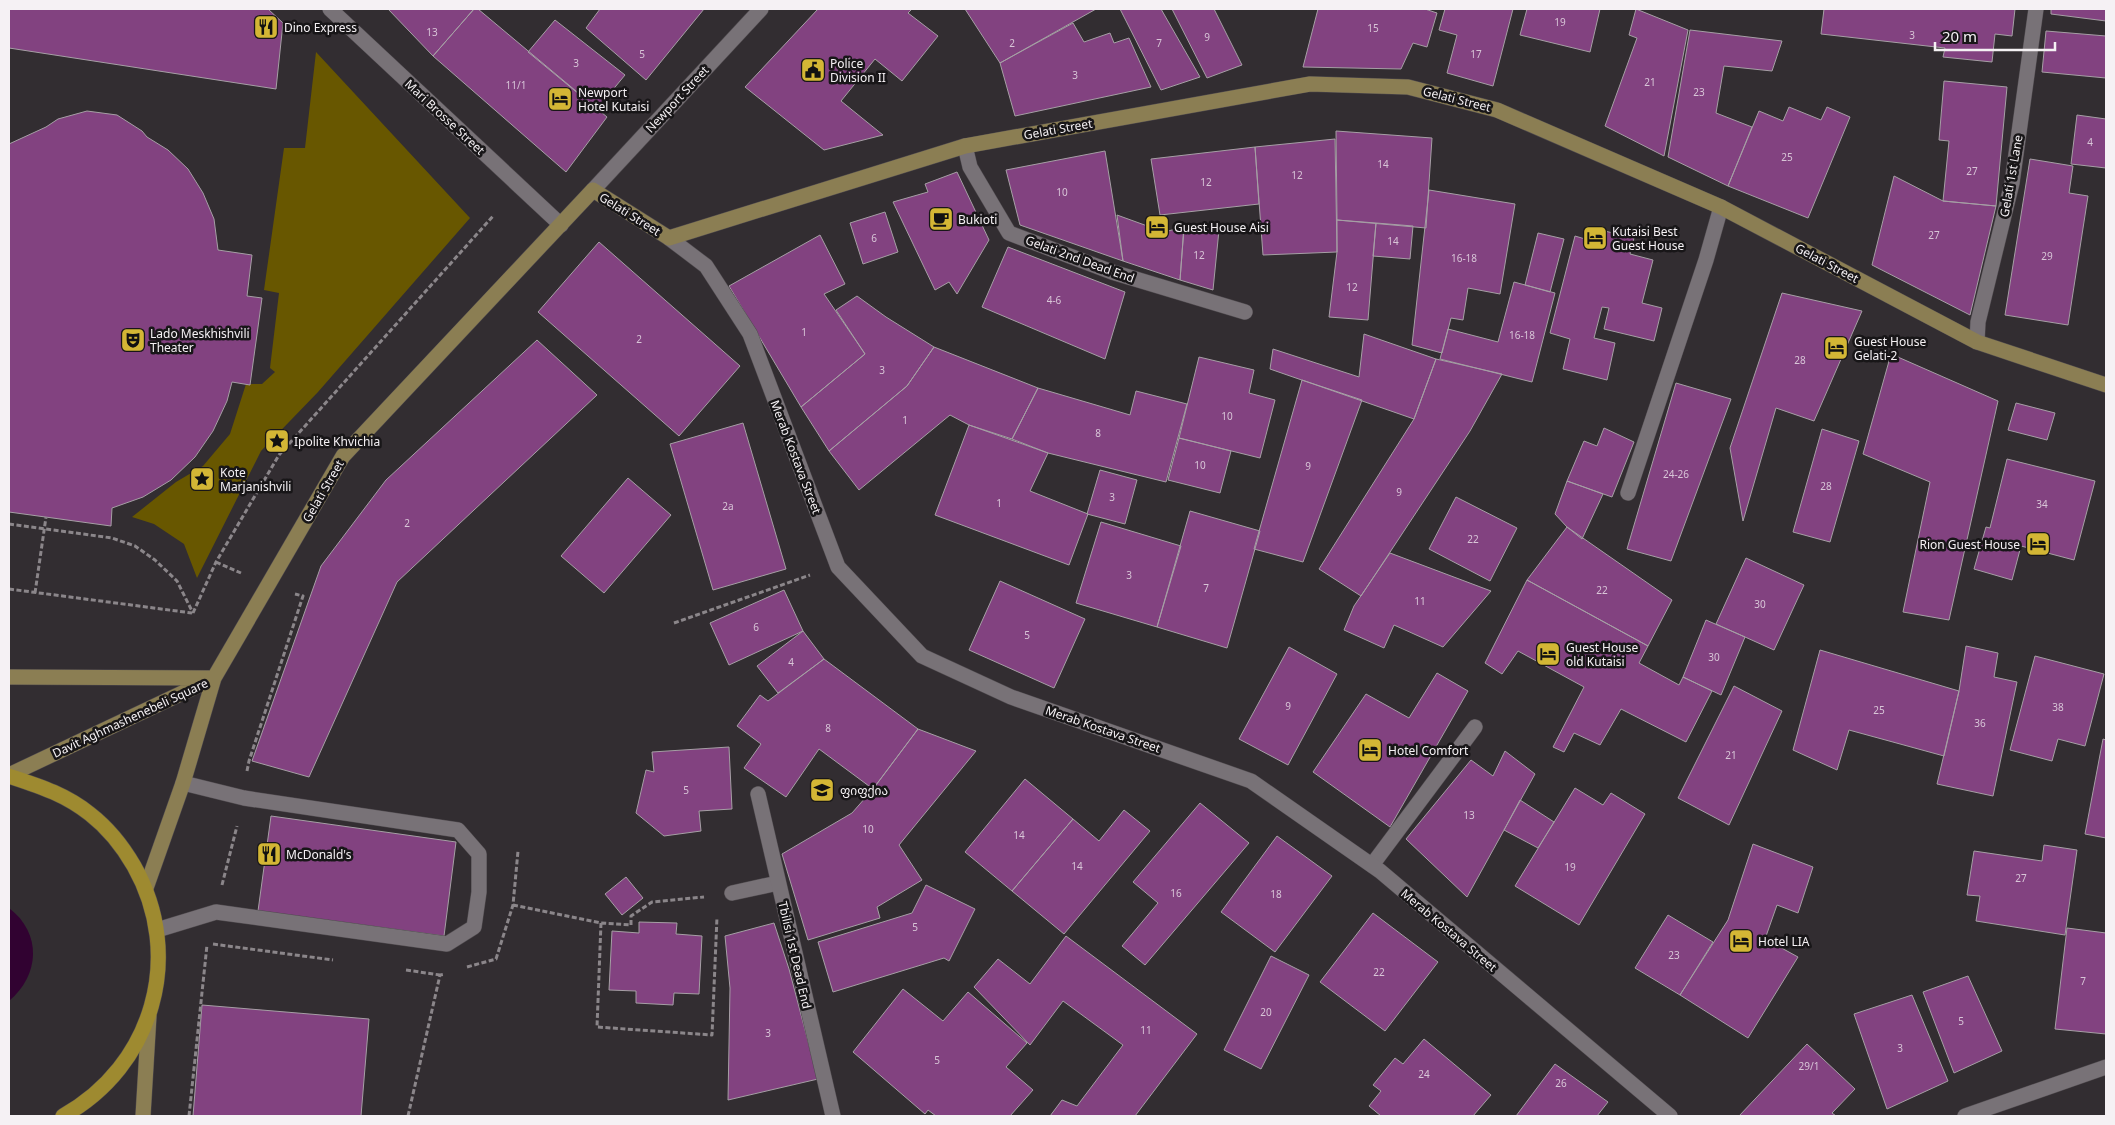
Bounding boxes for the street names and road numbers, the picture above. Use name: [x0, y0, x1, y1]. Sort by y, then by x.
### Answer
street label: Newport Street: [642, 61, 713, 136]
street label: Mari Brosse Street: [401, 76, 489, 159]
street label: Gelati Street: [1421, 82, 1493, 116]
street label: Gelati Street: [1022, 114, 1094, 143]
street label: Gelati 1st Lane: [1995, 133, 2027, 218]
street label: Gelati Street: [596, 188, 664, 240]
street label: Gelati 2nd Dead End: [1023, 231, 1137, 287]
street label: Gelati Street: [1792, 239, 1862, 287]
street label: Merab Kostava Street: [766, 398, 826, 517]
street label: Gelati Street: [298, 456, 348, 525]
street label: Davit Aghmashenebeli Square: [49, 674, 211, 762]
street label: Merab Kostava Street: [1043, 701, 1163, 757]
street label: Merab Kostava Street: [1397, 885, 1501, 976]
street label: Tbilisi 1st Dead End: [774, 900, 816, 1010]

